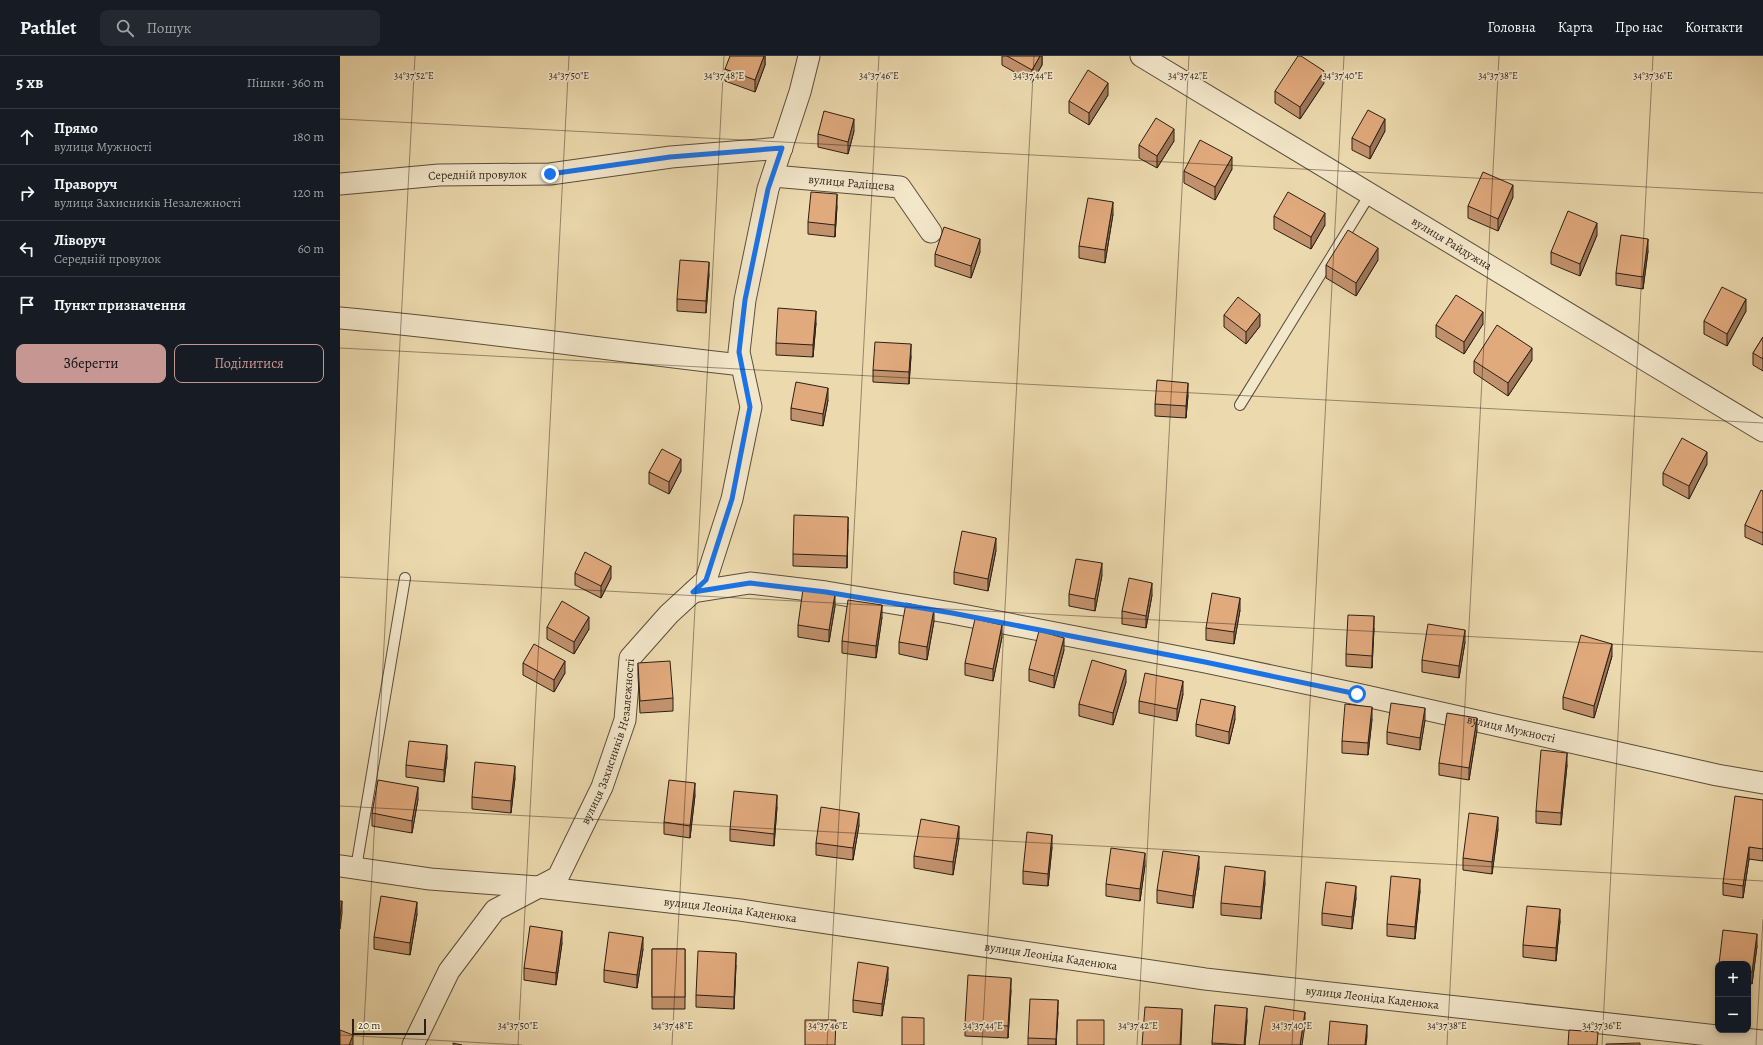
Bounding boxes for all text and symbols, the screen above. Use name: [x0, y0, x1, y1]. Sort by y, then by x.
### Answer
search box: [100, 10, 380, 46]
text: Pathlet: [20, 15, 76, 41]
icon: search: [114, 17, 136, 39]
text: Пошук: [146, 18, 191, 38]
text: Головна: [1487, 18, 1536, 37]
text: Карта: [1558, 18, 1593, 37]
text: Про нас: [1615, 18, 1663, 37]
text: Контакти: [1685, 18, 1743, 37]
text: 34°37'52"E: [394, 69, 434, 82]
text: 34°37'50"E: [549, 69, 589, 82]
text: 34°37'48"E: [704, 69, 744, 82]
text: 34°37'46"E: [859, 69, 899, 82]
text: 34°37'44"E: [1013, 69, 1053, 82]
text: 34°37'42"E: [1168, 69, 1208, 82]
text: 34°37'40"E: [1323, 69, 1363, 82]
text: 34°37'38"E: [1478, 69, 1518, 82]
text: 34°37'36"E: [1633, 69, 1673, 82]
text: 5 хв: [16, 71, 44, 94]
text: Пішки · 360 m: [247, 74, 324, 91]
text: Прямо: [54, 118, 98, 138]
icon: ahead: [16, 126, 38, 148]
text: 180 m: [293, 128, 324, 145]
text: вулиця Мужності: [54, 138, 152, 155]
route end: [541, 165, 559, 183]
street label: Середній провулок: [427, 166, 527, 184]
street label: вулиця Радіщева: [808, 171, 896, 195]
text: Праворуч: [54, 174, 117, 194]
icon: right: [16, 182, 38, 204]
text: 120 m: [293, 184, 324, 201]
text: вулиця Захисників Незалежності: [54, 194, 241, 211]
street label: вулиця Райдужна: [1409, 213, 1495, 274]
text: Ліворуч: [54, 230, 106, 250]
icon: left: [16, 238, 38, 260]
text: 60 m: [298, 240, 324, 257]
text: Середній провулок: [54, 250, 161, 267]
icon: arrive: [16, 294, 38, 316]
text: Пункт призначення: [54, 295, 186, 315]
button: Зберегти: [16, 344, 166, 383]
button: Поділитися: [174, 344, 324, 383]
street label: вулиця Захисників Незалежності: [577, 658, 638, 827]
route start: [1348, 685, 1366, 703]
street label: вулиця Мужності: [1465, 711, 1557, 746]
street label: вулиця Леоніда Каденюка: [663, 893, 799, 926]
street label: вулиця Леоніда Каденюка: [984, 938, 1119, 974]
map controls: [1715, 961, 1751, 1033]
button: +: [1715, 961, 1751, 997]
street label: вулиця Леоніда Каденюка: [1305, 982, 1440, 1013]
button: −: [1715, 997, 1751, 1033]
scale bar: [352, 1017, 426, 1036]
text: 20 m: [358, 1018, 380, 1033]
text: 34°37'50"E: [498, 1019, 538, 1032]
text: 34°37'48"E: [653, 1019, 693, 1032]
text: 34°37'46"E: [808, 1019, 848, 1032]
text: 34°37'44"E: [963, 1019, 1003, 1032]
text: 34°37'42"E: [1118, 1019, 1158, 1032]
text: 34°37'40"E: [1272, 1019, 1312, 1032]
text: 34°37'38"E: [1427, 1019, 1467, 1032]
text: 34°37'36"E: [1582, 1019, 1622, 1032]

